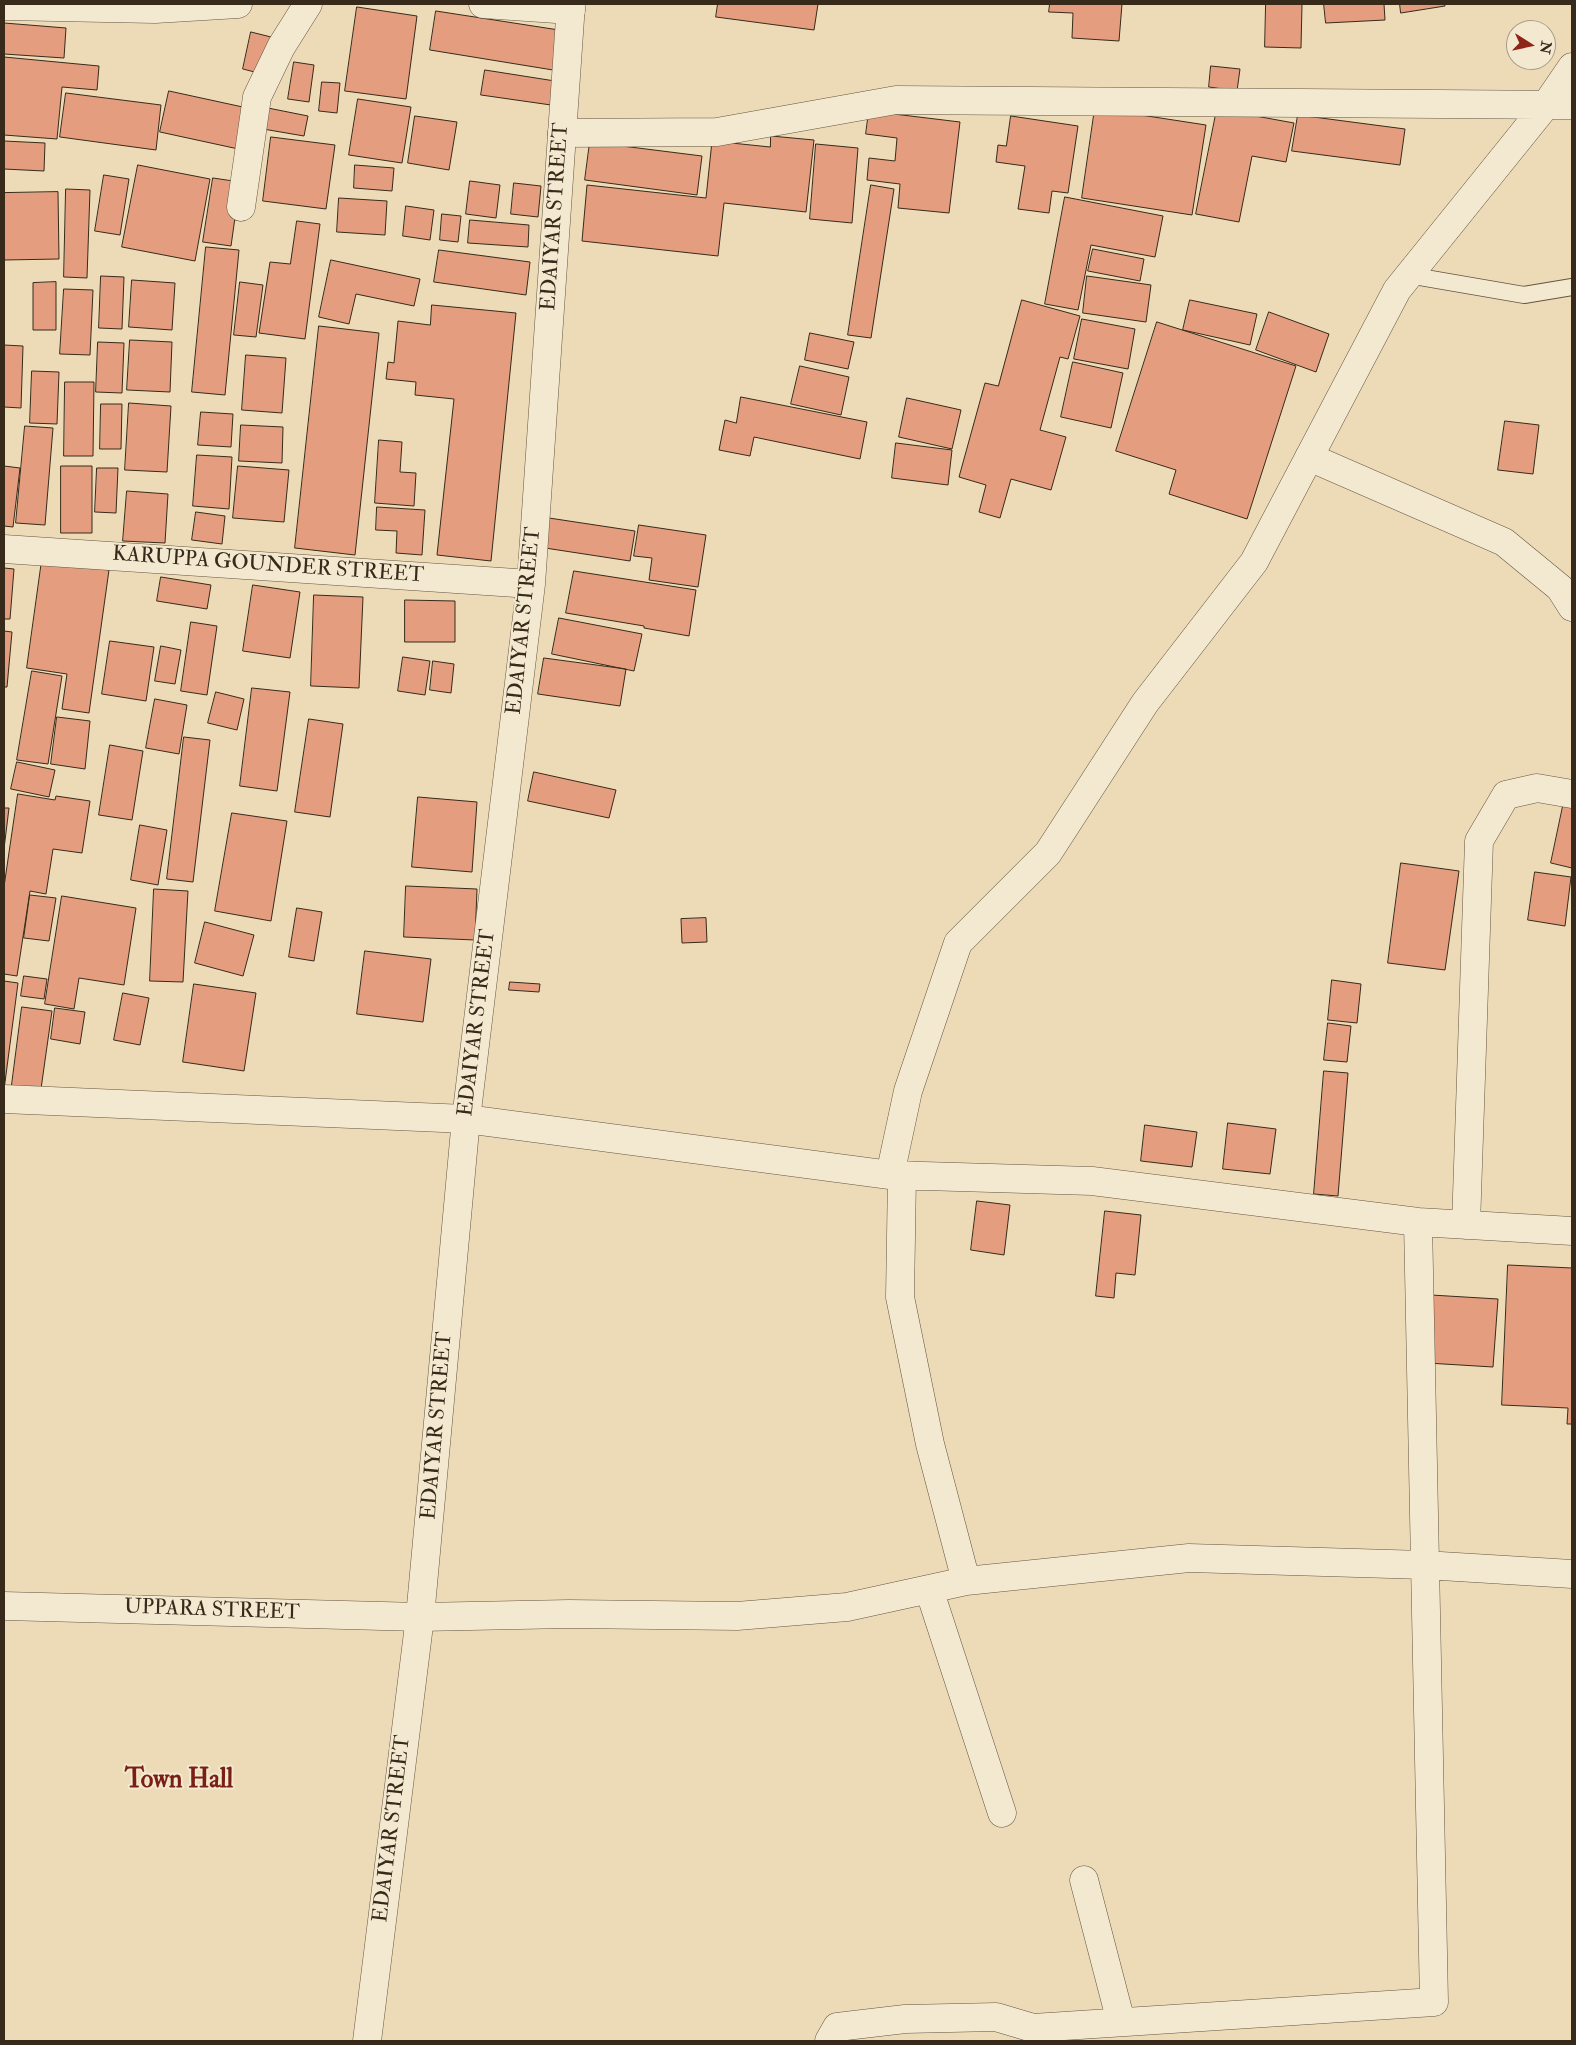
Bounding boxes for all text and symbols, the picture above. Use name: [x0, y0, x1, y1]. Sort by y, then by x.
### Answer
north arrow: [1506, 20, 1556, 70]
text: N: [1536, 40, 1555, 55]
street label: EDAIYAR STREET: [537, 122, 575, 312]
street label: EDAIYAR STREET: [503, 526, 547, 716]
street label: KARUPPA GOUNDER STREET: [111, 543, 425, 589]
street label: EDAIYAR STREET: [454, 928, 502, 1118]
street label: EDAIYAR STREET: [417, 1331, 459, 1521]
street label: UPPARA STREET: [124, 1595, 300, 1627]
street label: EDAIYAR STREET: [369, 1734, 417, 1924]
district label: Town Hall: [125, 1765, 233, 1797]

